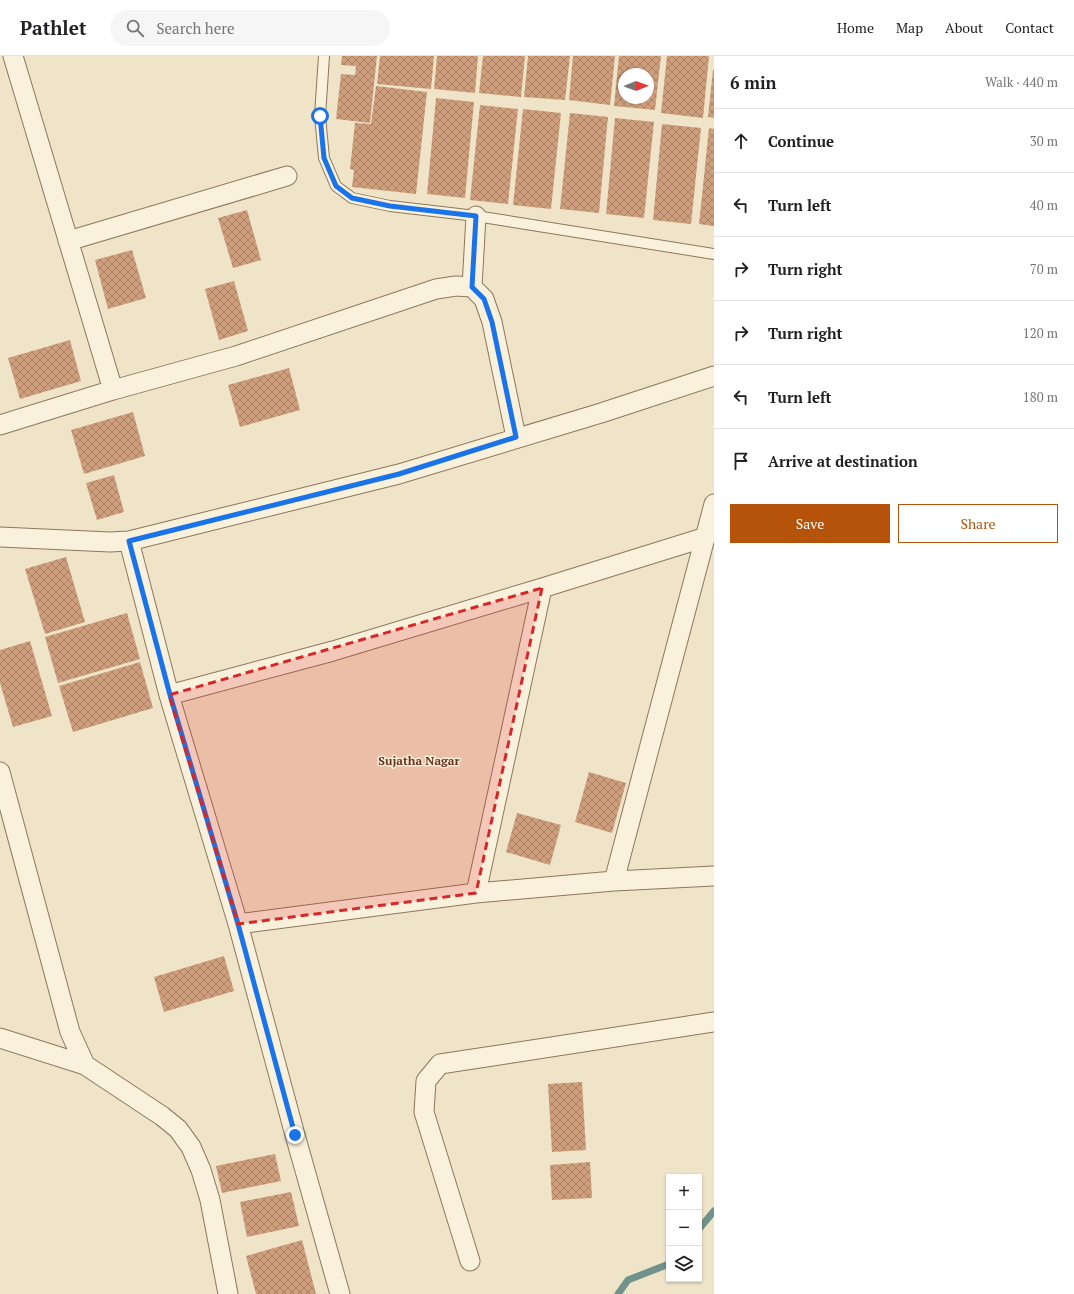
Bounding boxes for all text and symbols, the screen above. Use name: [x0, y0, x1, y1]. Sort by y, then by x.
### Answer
search box: [110, 10, 390, 46]
text: Pathlet: [20, 15, 86, 40]
icon: search: [124, 17, 146, 39]
text: Search here: [156, 18, 234, 38]
text: Home: [837, 18, 874, 37]
text: Map: [896, 18, 923, 37]
text: About: [945, 18, 983, 37]
text: Contact: [1005, 18, 1054, 37]
north arrow: [618, 68, 654, 104]
text: 6 min: [730, 71, 777, 94]
text: Walk · 440 m: [985, 73, 1058, 91]
route start: [311, 107, 329, 125]
icon: ahead: [730, 130, 752, 152]
text: Continue: [768, 131, 834, 151]
text: 30 m: [1030, 132, 1058, 150]
icon: left: [730, 194, 752, 216]
text: Turn left: [768, 195, 832, 215]
text: 40 m: [1030, 196, 1058, 214]
icon: right: [730, 258, 752, 280]
text: Turn right: [768, 259, 843, 279]
text: 70 m: [1030, 260, 1058, 278]
icon: right: [730, 322, 752, 344]
text: Turn right: [768, 323, 843, 343]
text: 120 m: [1023, 324, 1058, 342]
icon: left: [730, 386, 752, 408]
text: Turn left: [768, 387, 832, 407]
text: 180 m: [1023, 388, 1058, 406]
icon: arrive: [730, 450, 752, 472]
text: Arrive at destination: [768, 451, 918, 471]
button: Save: [730, 504, 890, 543]
button: Share: [898, 504, 1058, 543]
district label: Sujatha Nagar: [378, 753, 461, 768]
route end: [286, 1126, 304, 1144]
map controls: [666, 1174, 702, 1282]
button: +: [666, 1174, 702, 1210]
button: −: [666, 1210, 702, 1246]
button: layers: [666, 1246, 702, 1282]

